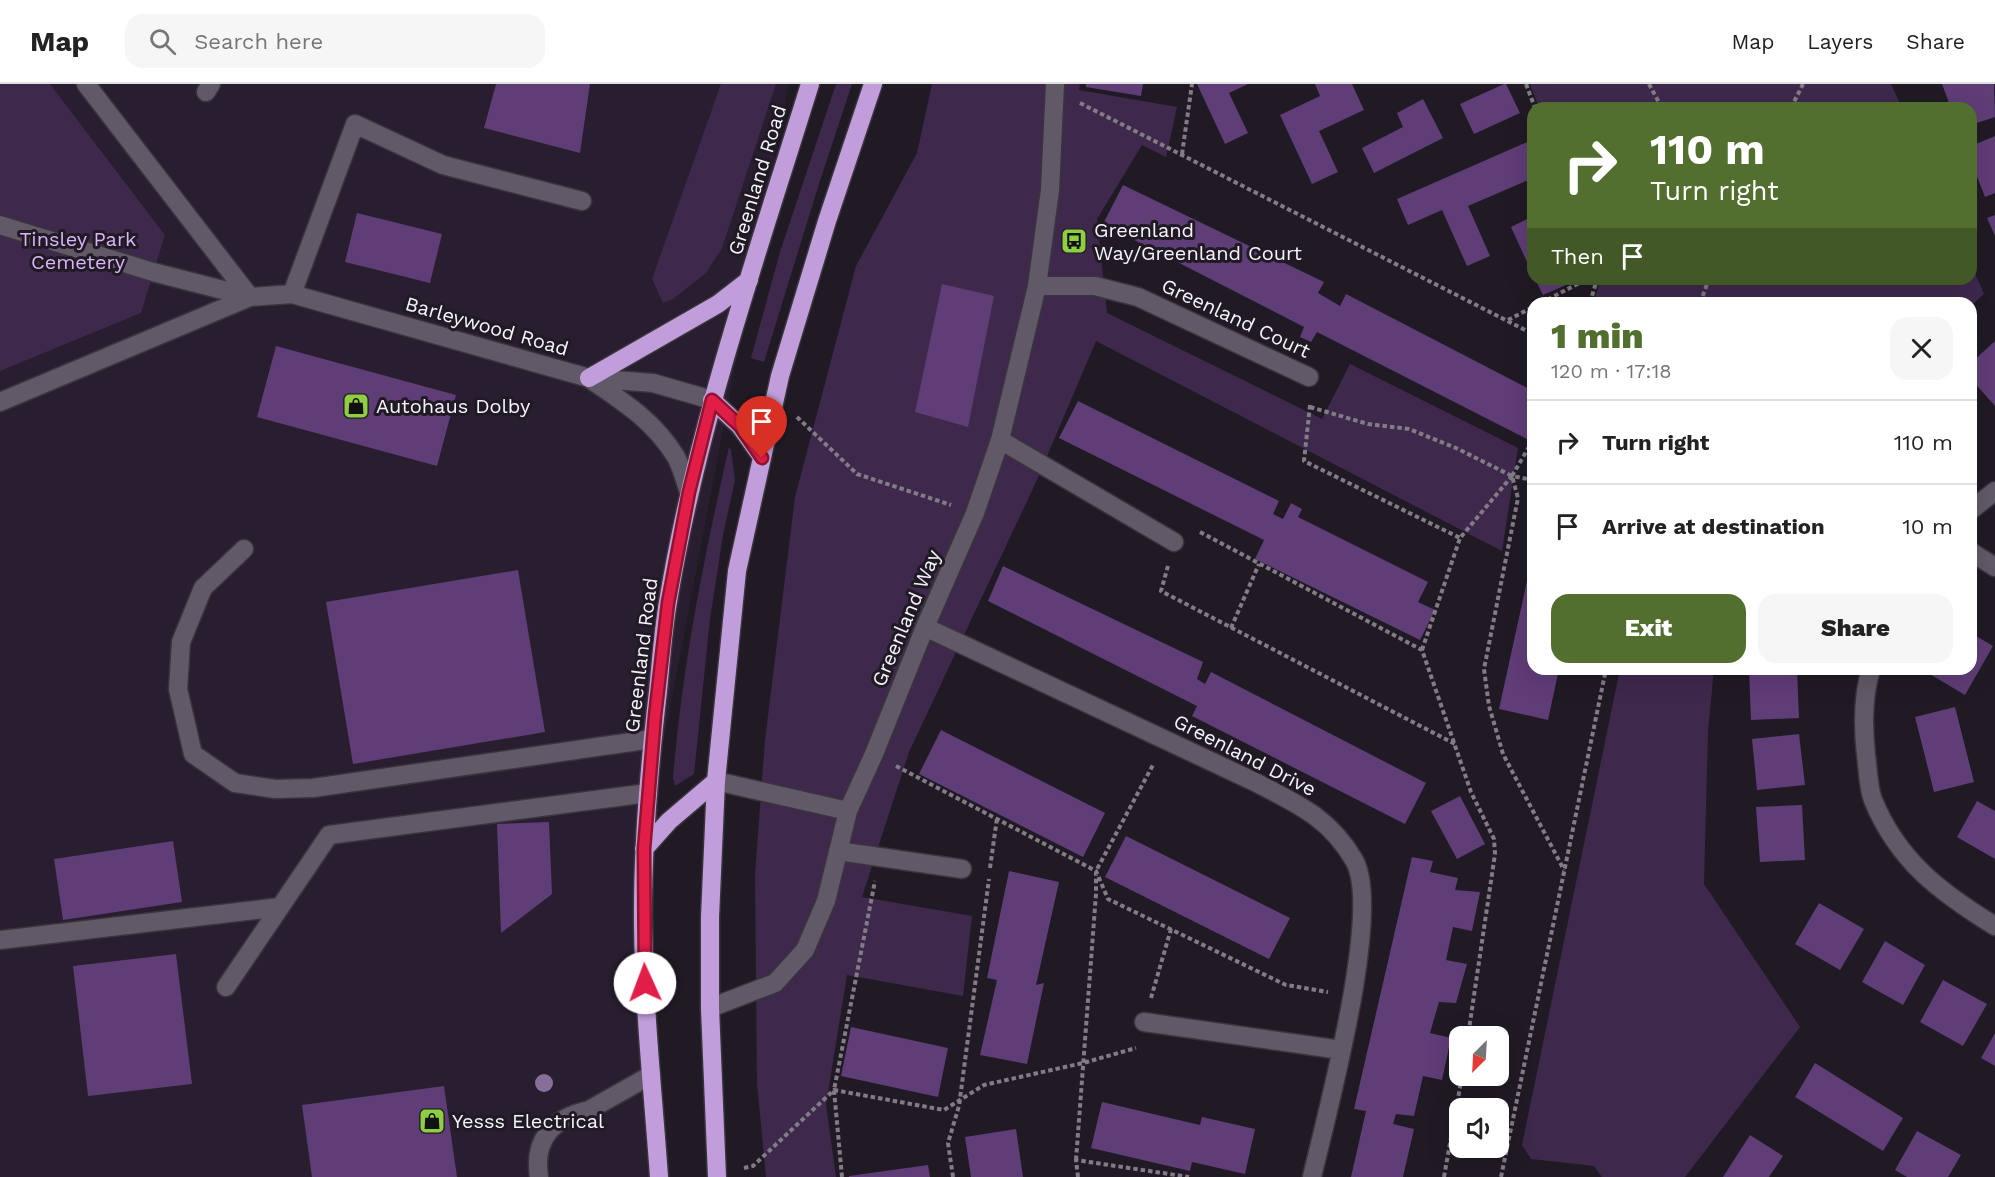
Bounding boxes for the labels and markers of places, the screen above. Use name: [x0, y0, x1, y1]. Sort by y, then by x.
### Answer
place label: Greenland Way/Greenland Court: [1094, 218, 1303, 265]
bus stop icon: Greenland Way/Greenland Court: [1059, 226, 1089, 256]
shop icon: Autohaus Dolby: [341, 391, 371, 421]
place label: Autohaus Dolby: [376, 394, 531, 418]
pin: [736, 396, 787, 458]
shop icon: Yesss Electrical: [417, 1106, 447, 1136]
place label: Yesss Electrical: [452, 1109, 604, 1133]

